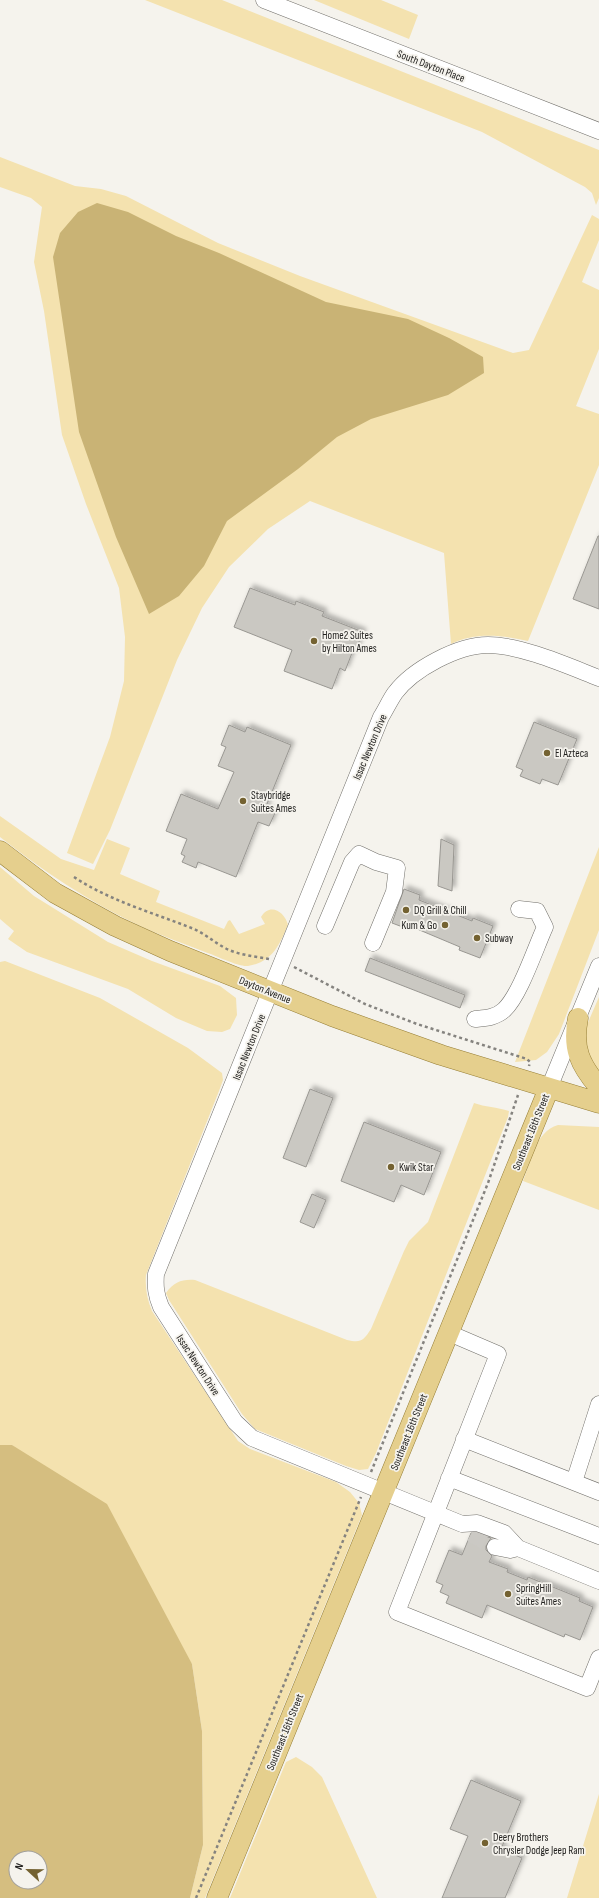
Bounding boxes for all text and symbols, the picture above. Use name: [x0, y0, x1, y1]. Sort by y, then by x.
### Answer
street label: South Dayton Place: [395, 47, 467, 85]
place label: Home2 Suites by Hilton Ames: [322, 629, 377, 655]
marker: Home2 Suites by Hilton Ames: [309, 636, 319, 646]
street label: Issac Newton Drive: [350, 712, 390, 782]
place label: El Azteca: [555, 747, 588, 760]
marker: El Azteca: [542, 748, 552, 758]
place label: Staybridge Suites Ames: [251, 789, 296, 815]
marker: Staybridge Suites Ames: [238, 796, 248, 806]
place label: DQ Grill & Chill: [414, 904, 467, 917]
marker: DQ Grill & Chill: [401, 905, 411, 915]
place label: Kum & Go: [401, 919, 437, 932]
marker: Kum & Go: [440, 920, 450, 930]
place label: Subway: [485, 932, 514, 945]
marker: Subway: [472, 933, 482, 943]
street label: Dayton Avenue: [237, 974, 293, 1006]
street label: Issac Newton Drive: [230, 1012, 268, 1082]
street label: Southeast 16th Street: [510, 1091, 553, 1172]
place label: Kwik Star: [399, 1161, 433, 1174]
marker: Kwik Star: [386, 1162, 396, 1172]
street label: Issac Newton Drive: [173, 1332, 223, 1398]
street label: Southeast 16th Street: [388, 1391, 431, 1472]
place label: SpringHill Suites Ames: [516, 1582, 561, 1608]
marker: SpringHill Suites Ames: [503, 1589, 513, 1599]
street label: Southeast 16th Street: [264, 1691, 307, 1772]
place label: Deery Brothers Chrysler Dodge Jeep Ram: [493, 1831, 585, 1857]
marker: Deery Brothers Chrysler Dodge Jeep Ram: [480, 1838, 490, 1848]
north arrow: [8, 1850, 48, 1890]
text: N: [12, 1861, 26, 1872]

